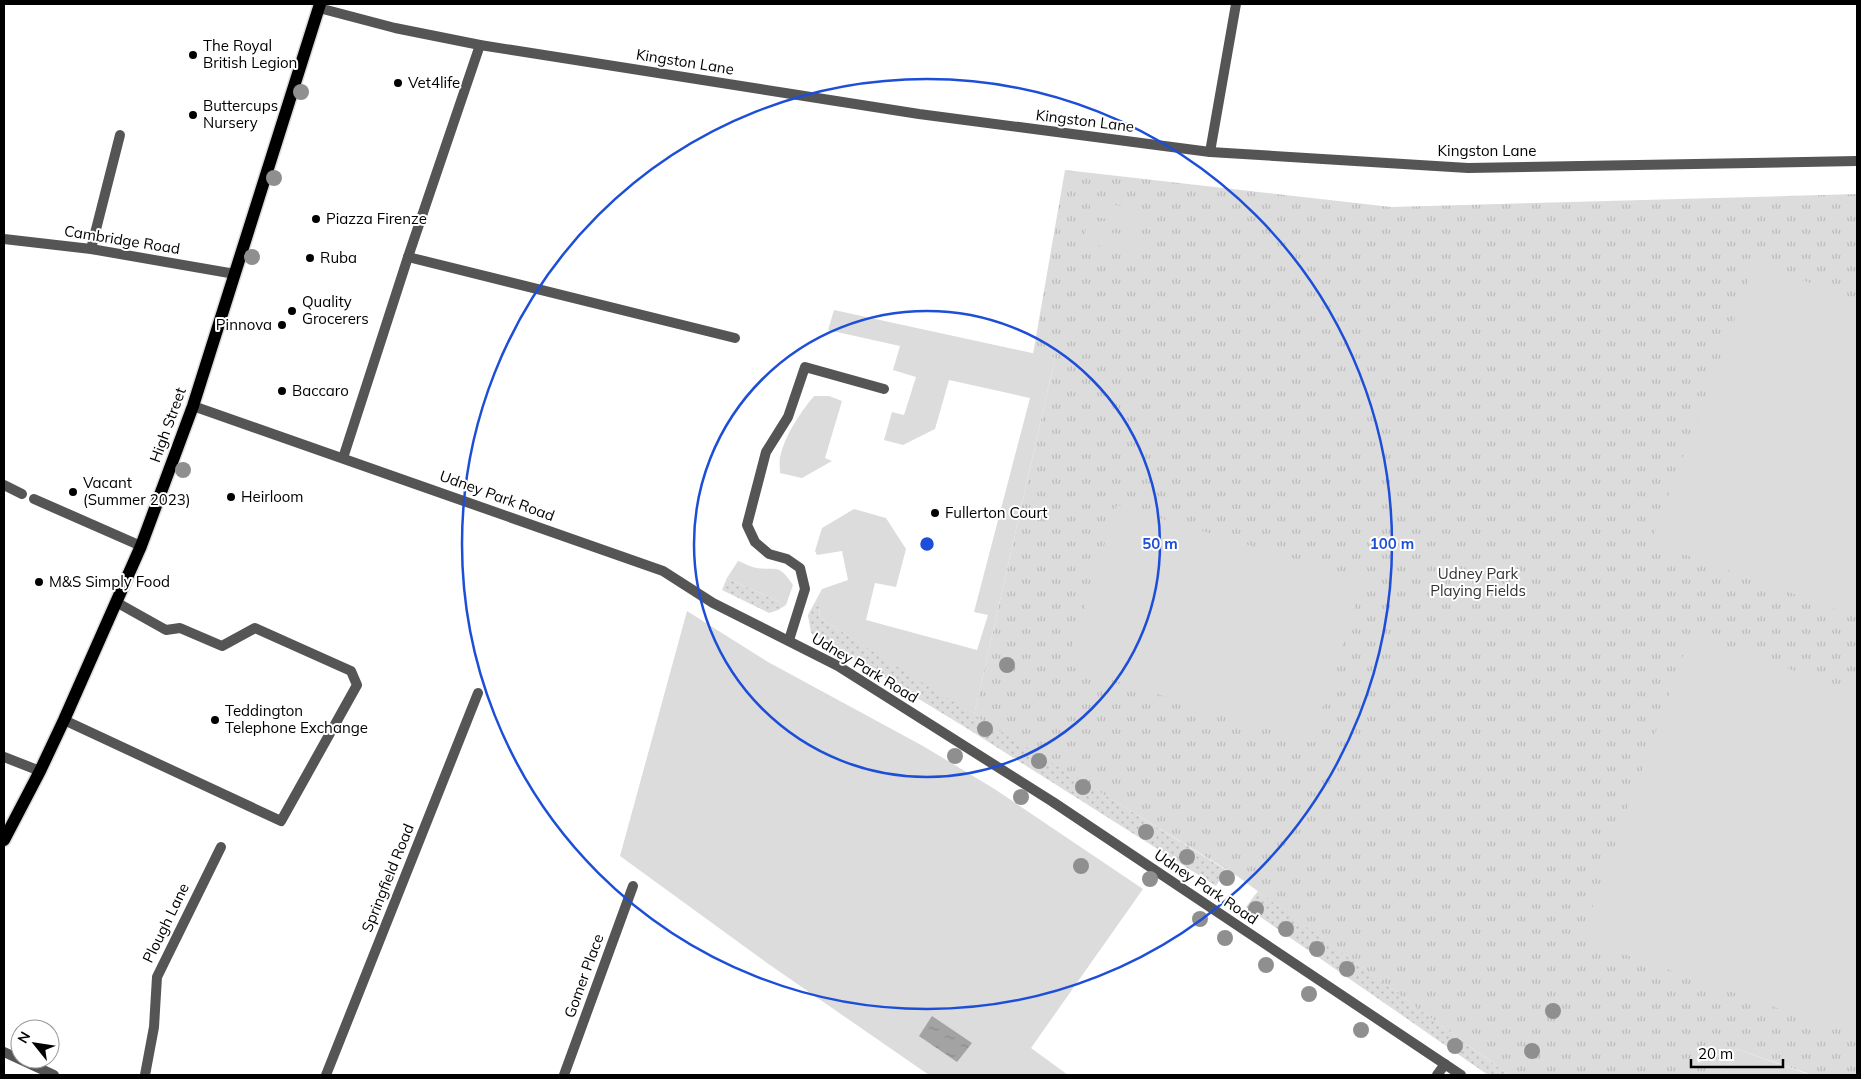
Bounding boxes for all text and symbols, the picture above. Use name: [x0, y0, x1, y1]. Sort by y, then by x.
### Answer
place label: The Royal British Legion: [203, 36, 297, 72]
street label: Kingston Lane: [635, 44, 735, 79]
marker: The Royal British Legion: [187, 49, 199, 61]
place label: Vet4life: [408, 73, 460, 92]
marker: Vet4life: [392, 77, 404, 89]
place label: Buttercups Nursery: [203, 96, 278, 132]
street label: Kingston Lane: [1035, 105, 1135, 136]
marker: Buttercups Nursery: [187, 109, 199, 121]
street label: Kingston Lane: [1438, 141, 1536, 160]
place label: Piazza Firenze: [326, 209, 427, 228]
marker: Piazza Firenze: [310, 213, 322, 225]
street label: Cambridge Road: [63, 221, 181, 258]
place label: Ruba: [320, 248, 357, 267]
marker: Ruba: [304, 252, 316, 264]
place label: Quality Grocerers: [302, 292, 369, 328]
marker: Quality Grocerers: [286, 305, 298, 317]
place label: Pinnova: [216, 315, 272, 334]
marker: Pinnova: [276, 319, 288, 331]
place label: Baccaro: [292, 381, 349, 400]
street label: High Street: [145, 385, 190, 465]
marker: Baccaro: [276, 385, 288, 397]
street label: Udney Park Road: [437, 466, 557, 525]
place label: Vacant (Summer 2023): [83, 473, 190, 509]
marker: Vacant (Summer 2023): [67, 486, 79, 498]
place label: Heirloom: [241, 487, 304, 506]
marker: Heirloom: [225, 491, 237, 503]
place label: Fullerton Court: [945, 503, 1048, 522]
marker: Fullerton Court: [929, 507, 941, 519]
text: 50 m: [1142, 534, 1178, 553]
text: 100 m: [1370, 534, 1414, 553]
centre of rings: [918, 535, 936, 553]
park label: Udney Park Playing Fields: [1430, 564, 1526, 600]
place label: M&S Simply Food: [49, 572, 170, 591]
marker: M&S Simply Food: [33, 576, 45, 588]
street label: Udney Park Road: [809, 628, 922, 707]
place label: Teddington Telephone Exchange: [225, 701, 368, 737]
marker: Teddington Telephone Exchange: [209, 714, 221, 726]
street label: Springfield Road: [357, 821, 418, 935]
street label: Udney Park Road: [1151, 845, 1262, 928]
street label: Plough Lane: [138, 880, 193, 966]
street label: Gomer Place: [560, 931, 608, 1020]
north arrow: [10, 1019, 60, 1069]
text: N: [13, 1028, 34, 1047]
scale bar: [1691, 1036, 1784, 1068]
text: 20 m: [1698, 1044, 1733, 1063]

